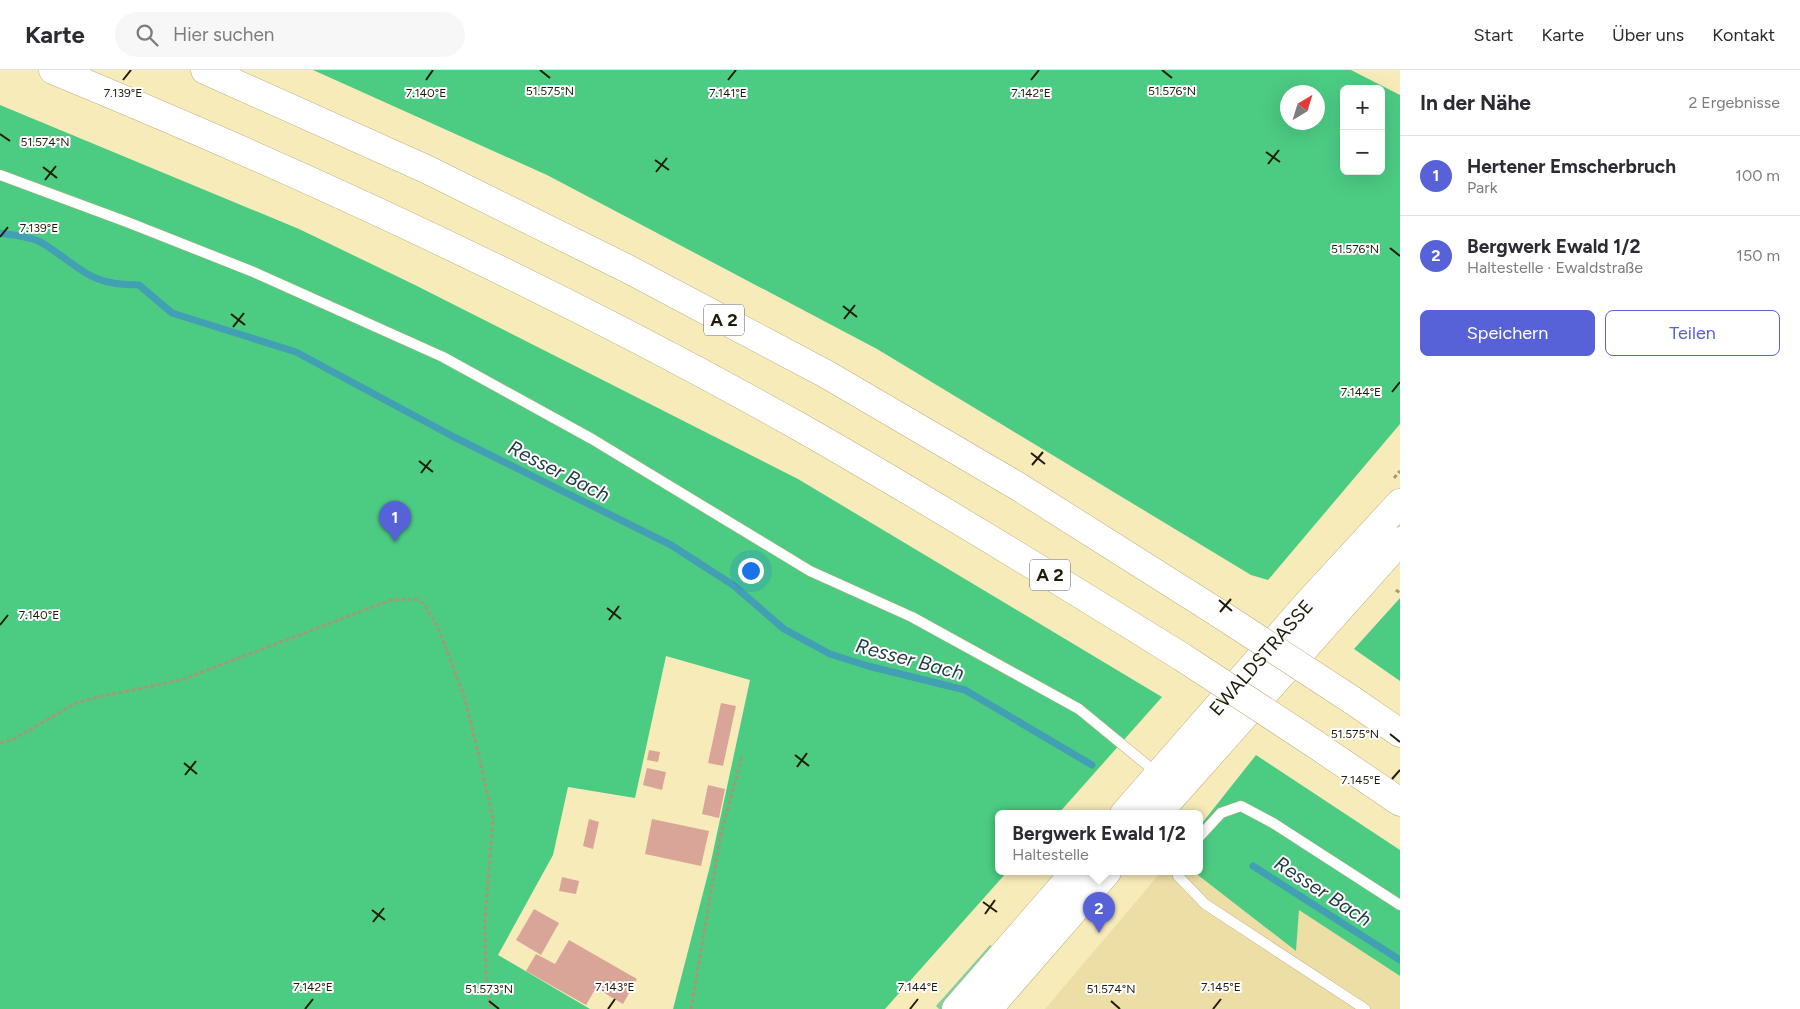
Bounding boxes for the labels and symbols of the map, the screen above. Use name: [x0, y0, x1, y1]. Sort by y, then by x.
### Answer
text: 51.575°N: [526, 84, 574, 98]
text: 51.576°N: [1148, 84, 1196, 98]
north arrow: [1280, 85, 1325, 130]
text: 7.139°E: [104, 86, 142, 100]
text: 7.140°E: [406, 86, 446, 100]
text: 7.141°E: [709, 86, 747, 100]
text: 7.142°E: [1011, 86, 1051, 100]
text: 51.574°N: [21, 135, 69, 149]
text: 7.139°E: [20, 221, 58, 235]
text: 51.576°N: [1331, 242, 1379, 256]
road number: A 2: [704, 304, 744, 336]
text: 7.144°E: [1341, 385, 1381, 399]
water label: Resser Bach: [504, 435, 614, 507]
pin: 1: [379, 501, 411, 542]
your location: [738, 558, 764, 584]
road number: A 2: [1030, 560, 1070, 590]
street label: EWALDSTRASSE: [1204, 595, 1318, 720]
text: 7.140°E: [19, 608, 59, 622]
water label: Resser Bach: [853, 633, 967, 685]
text: 51.575°N: [1331, 727, 1379, 741]
text: 7.145°E: [1341, 773, 1381, 787]
water label: Resser Bach: [1270, 851, 1376, 931]
pin: 2: [1083, 892, 1115, 933]
text: 7.142°E: [293, 980, 333, 994]
text: 7.143°E: [595, 980, 635, 994]
text: 7.144°E: [898, 980, 938, 994]
text: 7.145°E: [1201, 980, 1241, 994]
text: 51.573°N: [465, 982, 513, 996]
text: 51.574°N: [1087, 982, 1135, 996]

